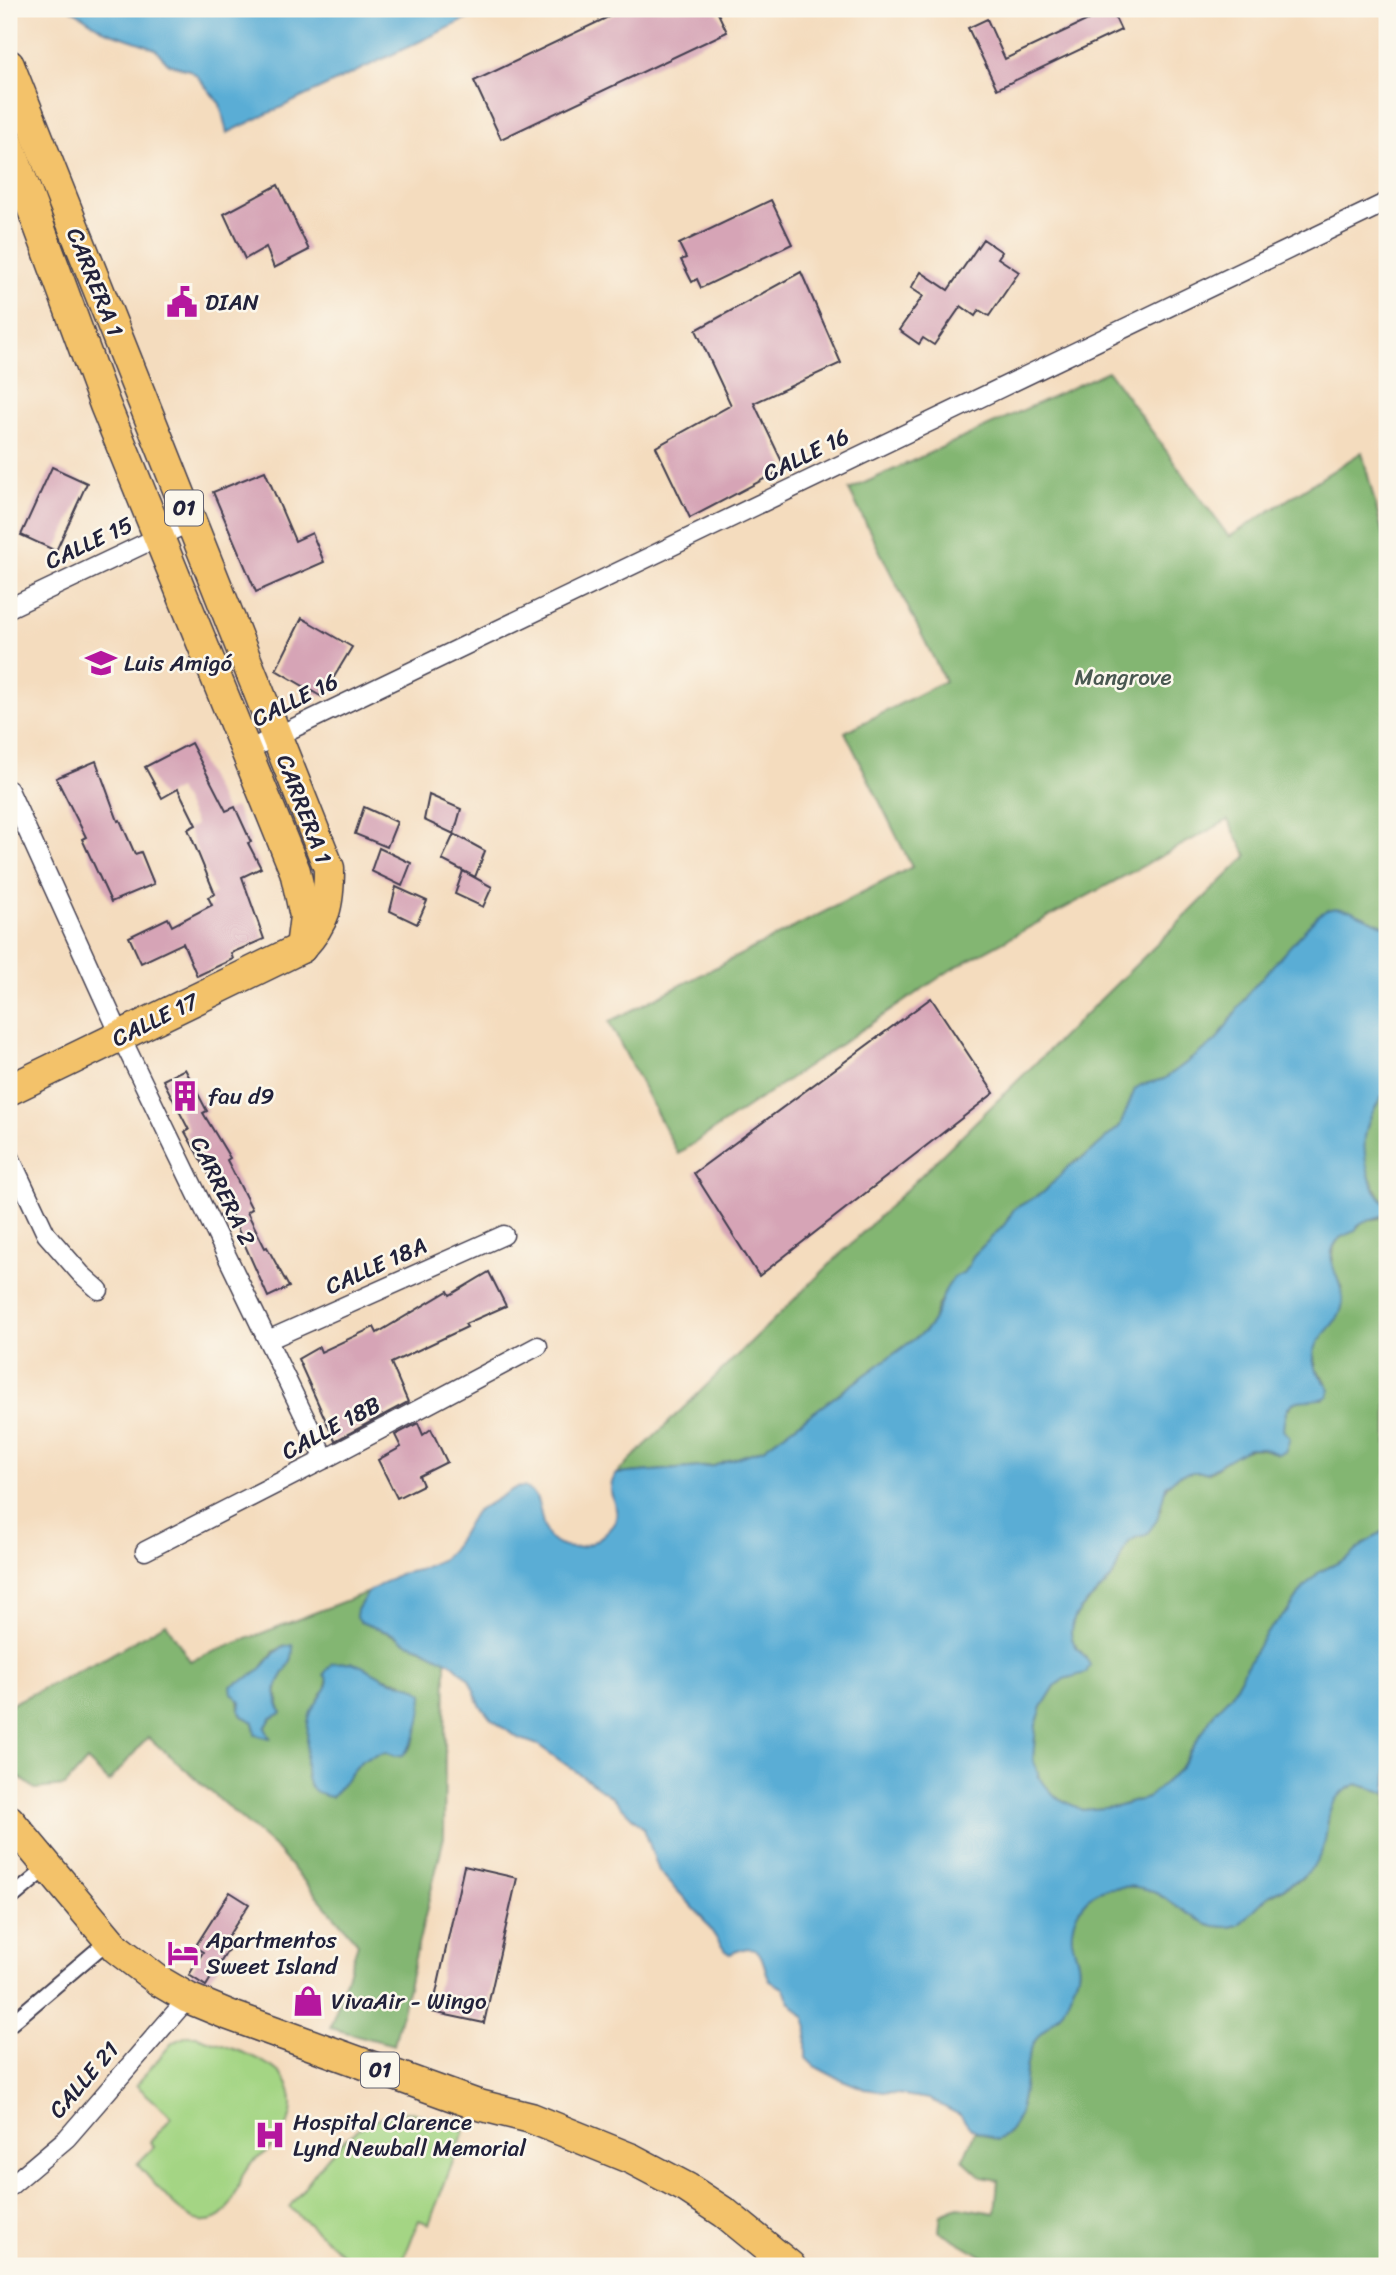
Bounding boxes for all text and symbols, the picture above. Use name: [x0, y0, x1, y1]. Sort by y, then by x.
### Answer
street label: CARRERA 1: [55, 221, 136, 343]
place label: DIAN: [205, 282, 259, 323]
public building icon: DIAN: [165, 285, 199, 319]
street label: CALLE 16: [756, 416, 856, 494]
road number: 01: [165, 490, 203, 526]
street label: CALLE 15: [38, 505, 140, 581]
place label: Luis Amigó: [124, 643, 233, 684]
school or university icon: Luis Amigó: [84, 646, 118, 680]
park label: Mangrove: [1074, 657, 1172, 698]
street label: CALLE 16: [245, 661, 345, 739]
street label: CARRERA 1: [264, 748, 344, 870]
street label: CALLE 17: [104, 980, 207, 1059]
place label: fau d9: [208, 1076, 274, 1117]
building icon: fau d9: [168, 1079, 202, 1113]
street label: CARRERA 2: [179, 1129, 267, 1253]
street label: CALLE 18A: [318, 1225, 434, 1307]
street label: CALLE 18B: [274, 1385, 388, 1471]
place label: Apartmentos Sweet Island: [205, 1920, 339, 1987]
hotel icon: Apartmentos Sweet Island: [166, 1936, 200, 1970]
place label: VivaAir - Wingo: [331, 1981, 487, 2022]
shop icon: VivaAir - Wingo: [291, 1984, 325, 2018]
street label: CALLE 21: [38, 2032, 130, 2128]
road number: 01: [361, 2052, 399, 2088]
place label: Hospital Clarence Lynd Newball Memorial: [293, 2102, 526, 2169]
hospital icon: Hospital Clarence Lynd Newball Memorial: [253, 2118, 287, 2152]

